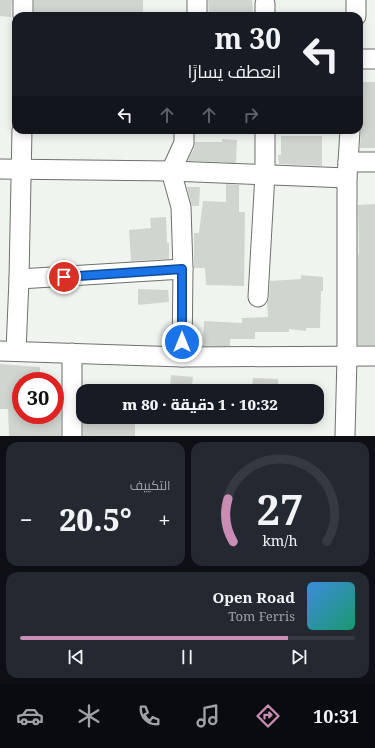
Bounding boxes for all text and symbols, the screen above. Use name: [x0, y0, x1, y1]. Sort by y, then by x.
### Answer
text: 30 m: [214, 19, 281, 57]
icon: left: [295, 28, 347, 80]
text: انعطف يسارًا: [188, 59, 281, 83]
icon: left: [114, 104, 136, 126]
icon: ahead: [156, 104, 178, 126]
icon: ahead: [198, 104, 220, 126]
icon: right: [240, 104, 262, 126]
pin: [47, 260, 81, 294]
icon: arrive: [53, 266, 75, 288]
position arrow: [161, 321, 203, 363]
speed limit sign: 30: [12, 372, 64, 424]
text: 10:32 · 1 دقيقة · 80 m: [122, 394, 278, 414]
text: التكييف: [130, 476, 171, 494]
text: 27: [256, 481, 303, 537]
text: 20.5°: [59, 499, 132, 540]
text: −: [20, 504, 33, 534]
text: +: [158, 504, 170, 534]
text: km/h: [262, 531, 297, 550]
text: Open Road: [212, 587, 295, 607]
text: Tom Ferris: [228, 607, 295, 625]
icon: previous: [65, 646, 87, 668]
icon: pause: [176, 646, 198, 668]
icon: next: [288, 646, 310, 668]
icon: car: [16, 702, 44, 730]
icon: climate: [75, 702, 103, 730]
icon: phone: [135, 702, 163, 730]
icon: music: [194, 702, 222, 730]
icon: directions: [254, 702, 282, 730]
text: 10:31: [313, 704, 359, 728]

